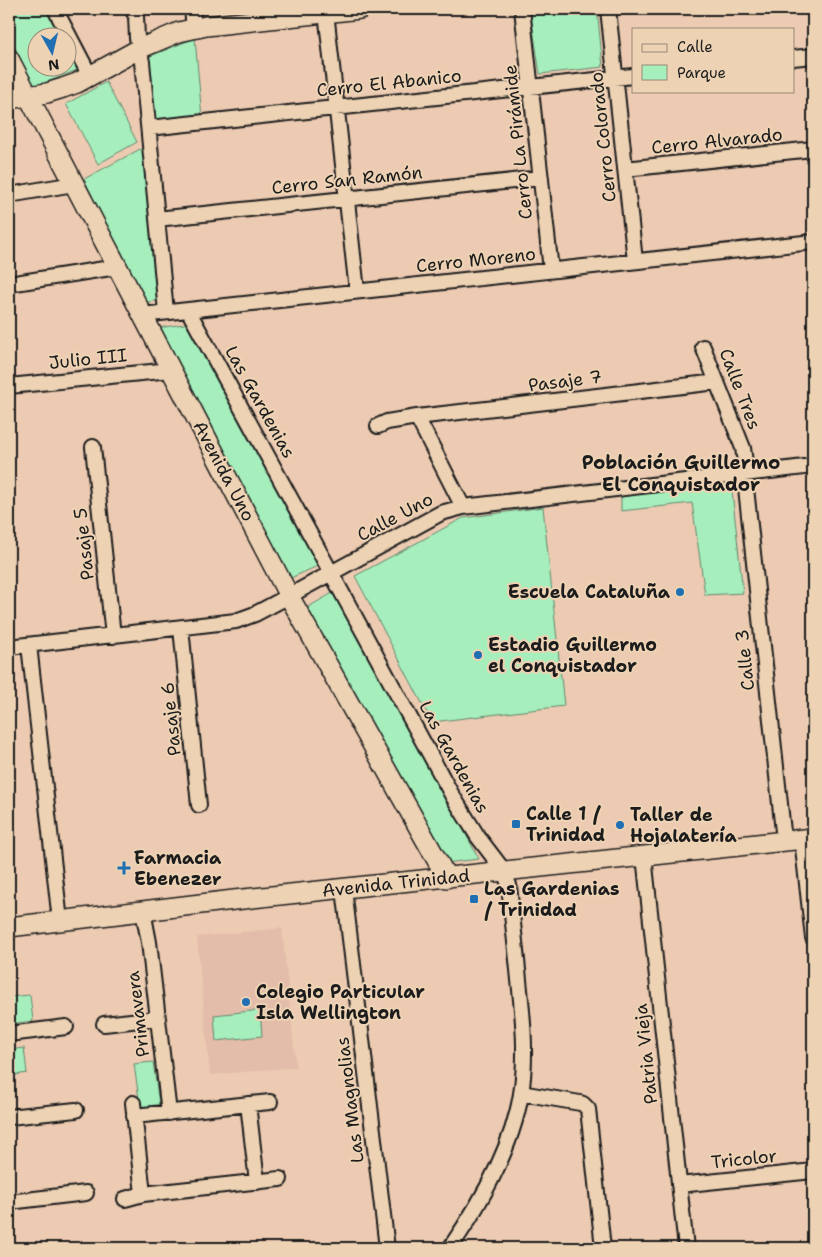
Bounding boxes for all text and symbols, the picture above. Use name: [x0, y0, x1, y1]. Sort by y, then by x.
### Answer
north arrow: [28, 28, 78, 78]
legend: [632, 28, 794, 92]
text: Calle: [677, 37, 713, 57]
text: N: [47, 55, 61, 75]
street label: Cerro El Abanico: [315, 63, 463, 103]
street label: Cerro La Pirámide: [498, 63, 538, 221]
text: Parque: [677, 63, 726, 83]
street label: Cerro Colorado: [584, 71, 622, 203]
street label: Cerro Alvarado: [650, 122, 784, 160]
street label: Cerro San Ramón: [270, 160, 424, 200]
street label: Cerro Moreno: [415, 242, 537, 278]
street label: Las Gardenias: [219, 341, 301, 463]
street label: Julio III: [48, 343, 128, 375]
street label: Calle Tres: [714, 345, 766, 433]
street label: Pasaje 7: [527, 365, 603, 397]
street label: Avenida Uno: [188, 417, 260, 525]
district label: Población Guillermo El Conquistador: [582, 450, 780, 497]
street label: Calle Uno: [353, 487, 437, 547]
street label: Pasaje 5: [68, 507, 100, 581]
place label: Escuela Cataluña: [508, 580, 671, 604]
marker: Escuela Cataluña: [674, 586, 686, 598]
street label: Calle 3: [730, 628, 760, 692]
place label: Estadio Guillermo el Conquistador: [488, 633, 657, 678]
marker: Estadio Guillermo el Conquistador: [472, 649, 484, 661]
street label: Pasaje 6: [155, 681, 187, 757]
street label: Las Gardenias: [413, 696, 495, 818]
place label: Calle 1 / Trinidad: [526, 802, 605, 847]
place label: Taller de Hojalatería: [630, 803, 737, 848]
marker: Calle 1 / Trinidad: [510, 818, 522, 830]
marker: Taller de Hojalatería: [614, 819, 626, 831]
place label: Farmacia Ebenezer: [134, 846, 222, 891]
marker: Farmacia Ebenezer: [118, 862, 130, 874]
street label: Avenida Trinidad: [321, 863, 471, 903]
place label: Las Gardenias / Trinidad: [484, 877, 620, 922]
marker: Las Gardenias / Trinidad: [468, 893, 480, 905]
street label: Primavera: [121, 970, 155, 1058]
place label: Colegio Particular Isla Wellington: [256, 980, 425, 1025]
marker: Colegio Particular Isla Wellington: [240, 996, 252, 1008]
street label: Patria Vieja: [629, 1003, 663, 1105]
street label: Las Magnolias: [330, 1035, 370, 1165]
street label: Tricolor: [710, 1144, 778, 1174]

